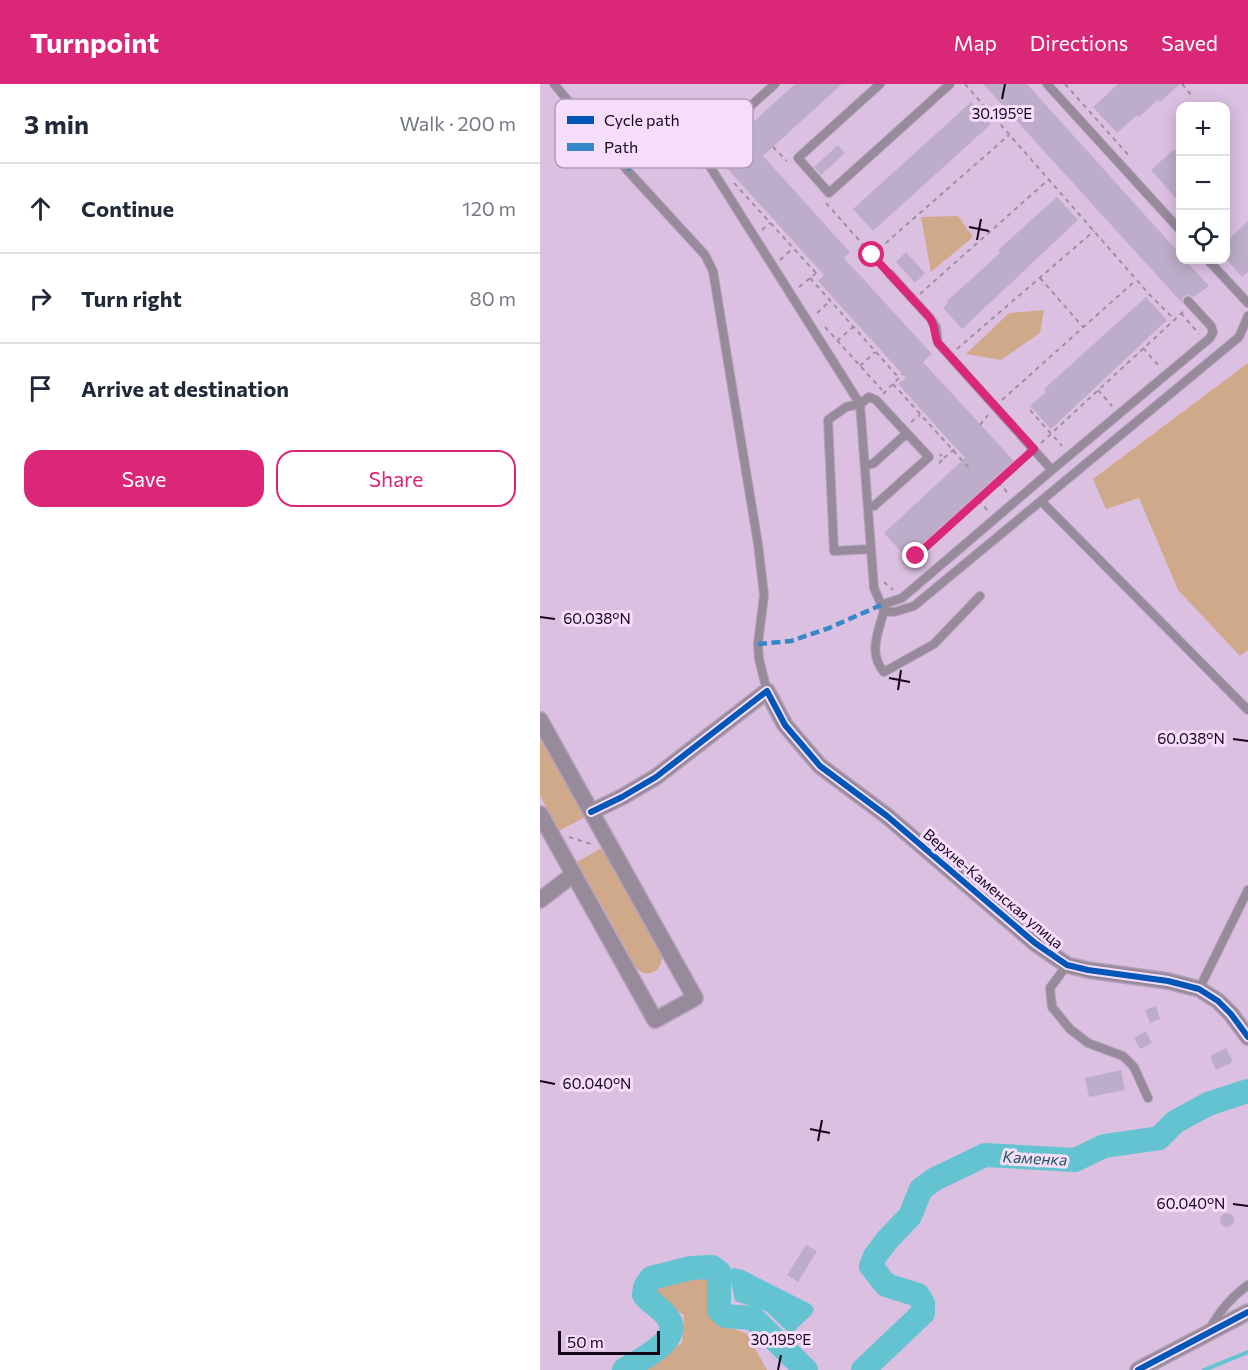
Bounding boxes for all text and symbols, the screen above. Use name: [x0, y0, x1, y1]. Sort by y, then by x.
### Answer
text: Turnpoint: [30, 25, 159, 59]
text: Map: [954, 30, 997, 55]
text: Directions: [1030, 30, 1128, 55]
text: Saved: [1161, 30, 1218, 55]
legend: [555, 99, 753, 168]
map controls: [1176, 102, 1230, 264]
button: +: [1176, 102, 1230, 156]
text: 30.195°E: [972, 104, 1032, 122]
text: 3 min: [24, 108, 89, 139]
text: Cycle path: [604, 110, 680, 129]
text: Walk · 200 m: [399, 111, 516, 135]
text: Path: [604, 137, 638, 156]
button: −: [1176, 156, 1230, 210]
icon: ahead: [24, 192, 57, 225]
text: Continue: [81, 195, 174, 222]
text: 120 m: [462, 196, 516, 220]
button: locate: [1176, 210, 1230, 264]
route start: [858, 241, 884, 267]
icon: right: [24, 282, 57, 315]
text: Turn right: [81, 285, 182, 312]
text: 80 m: [470, 286, 516, 310]
icon: arrive: [24, 372, 57, 405]
text: Arrive at destination: [81, 375, 289, 402]
button: Save: [24, 450, 264, 507]
button: Share: [276, 450, 516, 507]
route end: [902, 542, 928, 568]
text: 60.038°N: [563, 609, 631, 627]
text: 60.038°N: [1157, 729, 1225, 747]
street label: Верхне-Каменская улица: [920, 825, 1067, 952]
text: 60.040°N: [563, 1074, 631, 1092]
water label: Каменка: [1002, 1146, 1068, 1169]
text: 60.040°N: [1157, 1194, 1225, 1212]
scale bar: [558, 1328, 660, 1356]
text: 30.195°E: [751, 1330, 811, 1348]
text: 50 m: [567, 1332, 604, 1351]

